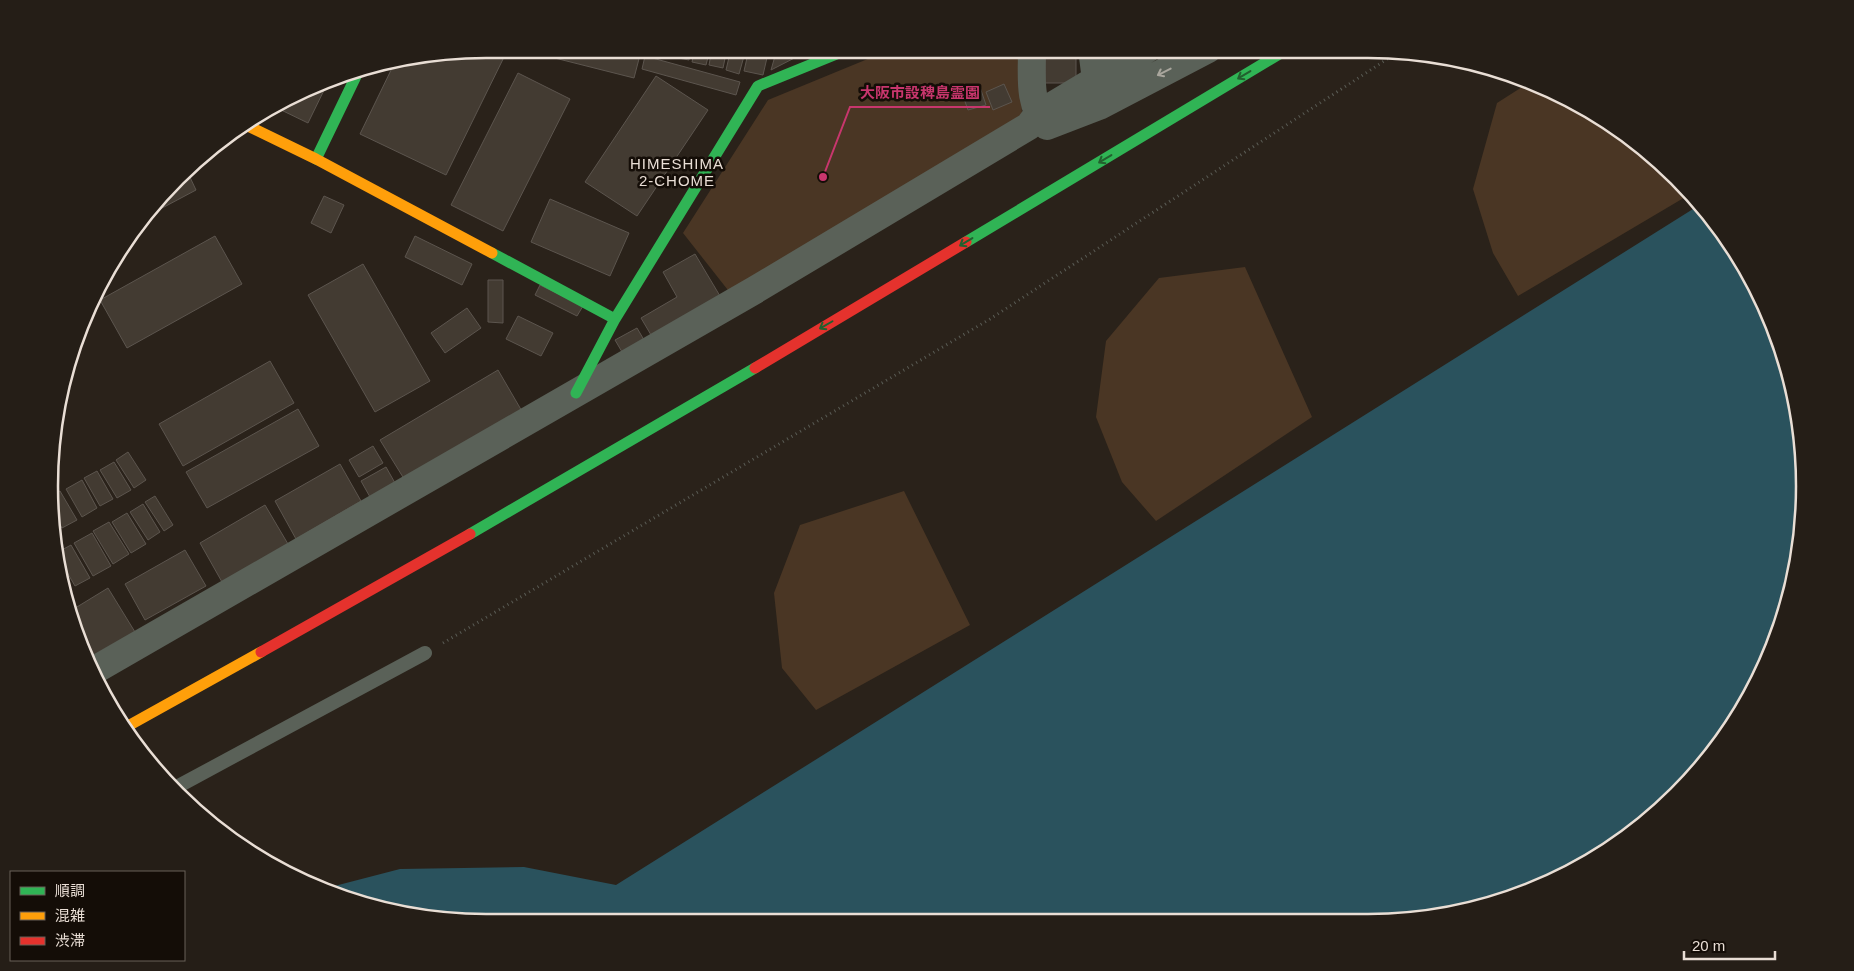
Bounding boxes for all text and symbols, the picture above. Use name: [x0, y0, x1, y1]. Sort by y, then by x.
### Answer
one-way arrow: [1157, 67, 1172, 77]
one-way arrow: [1238, 70, 1252, 80]
callout: 大阪市設稗島霊園: [850, 77, 990, 107]
text: 大阪市設稗島霊園: [860, 84, 980, 101]
one-way arrow: [1099, 154, 1113, 164]
district label: HIMESHIMA 2-CHOME: [630, 155, 724, 189]
one-way arrow: [959, 238, 973, 248]
one-way arrow: [820, 321, 834, 331]
legend: [10, 871, 185, 961]
text: 順調: [55, 882, 85, 899]
text: 混雑: [55, 907, 85, 924]
scale bar: [1684, 928, 1775, 960]
text: 渋滞: [55, 932, 85, 949]
text: 20 m: [1692, 937, 1725, 954]

